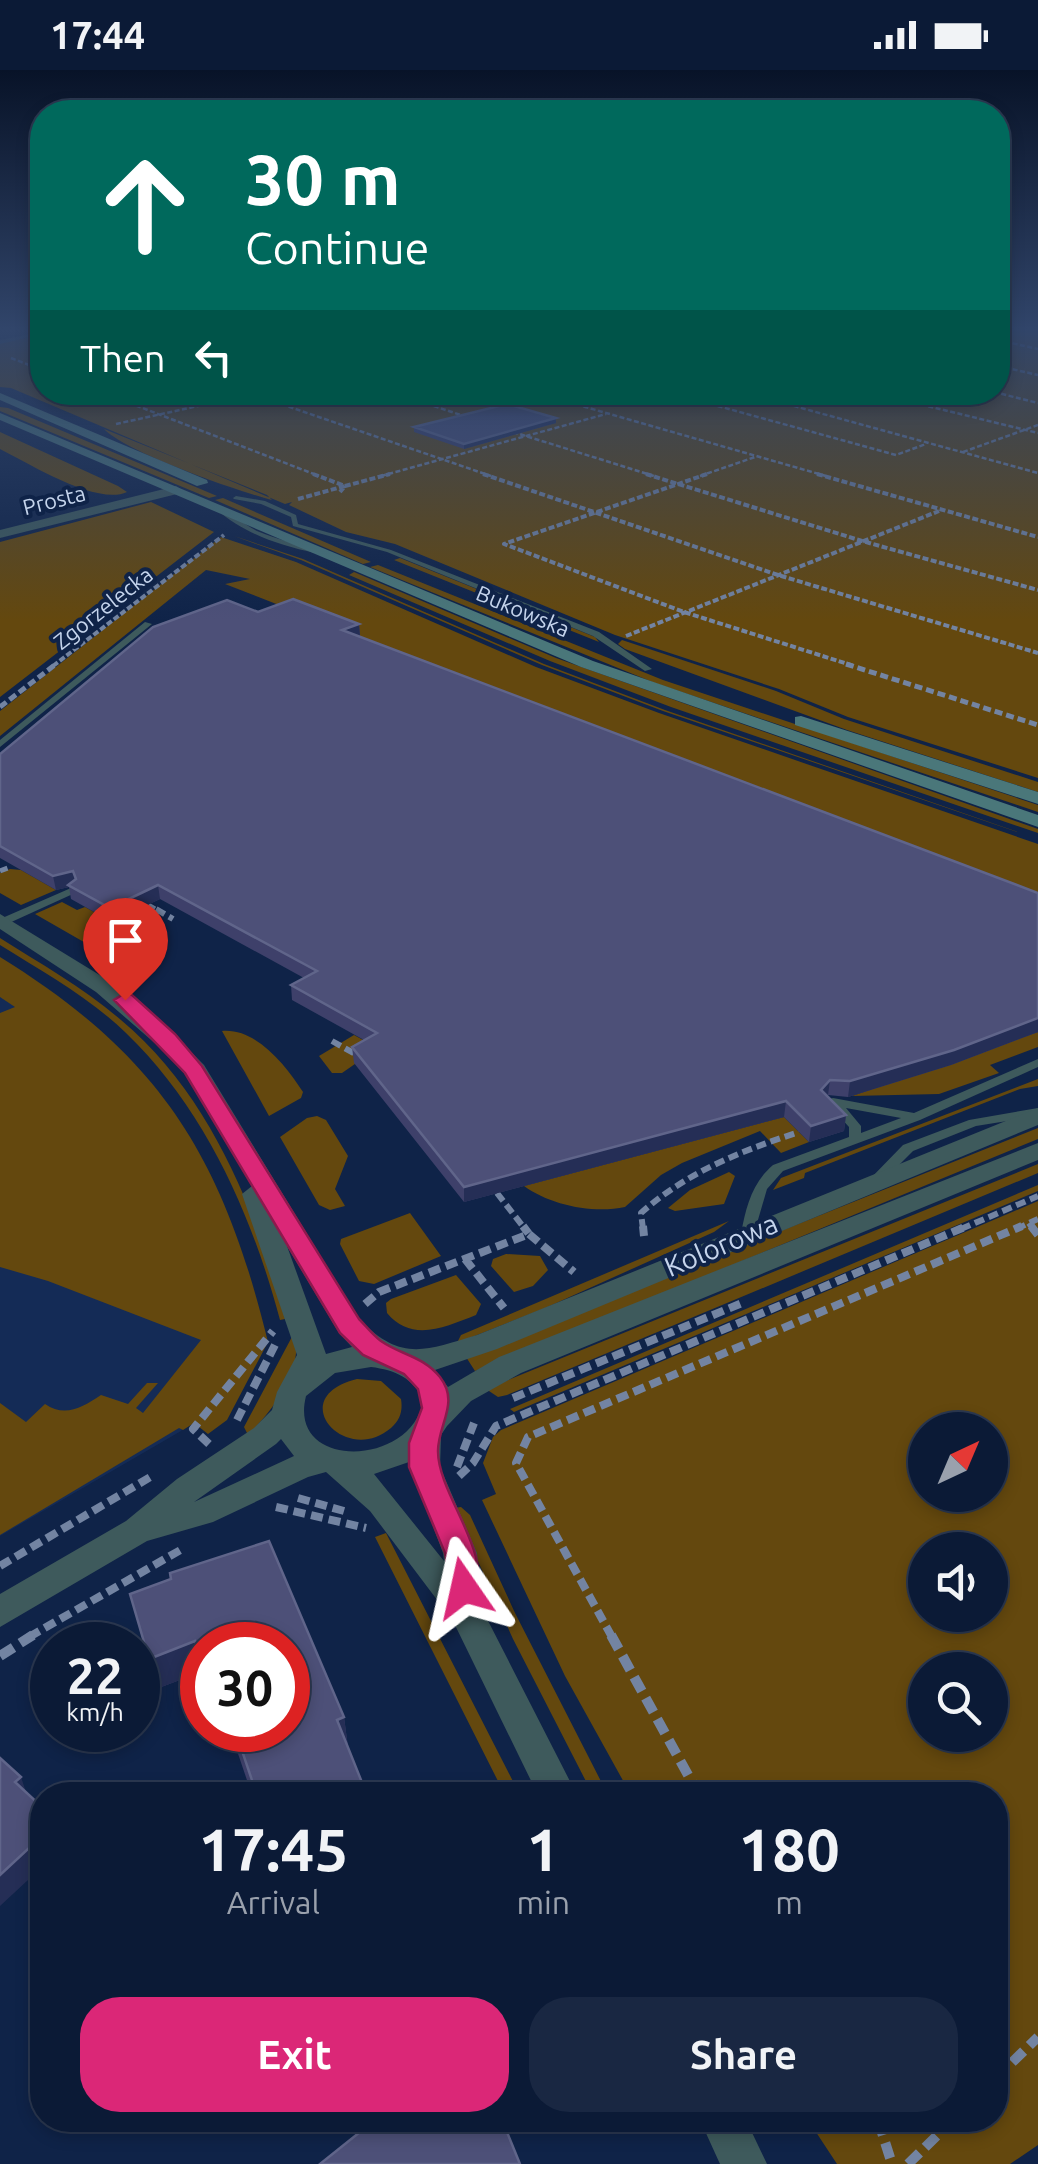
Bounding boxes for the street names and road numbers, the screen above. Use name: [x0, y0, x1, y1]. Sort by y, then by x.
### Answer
street label: Prosta: [20, 480, 88, 519]
street label: Zgorzelecka: [48, 561, 157, 654]
street label: Bukowska: [473, 580, 574, 641]
street label: Kolorowa: [660, 1207, 782, 1282]

